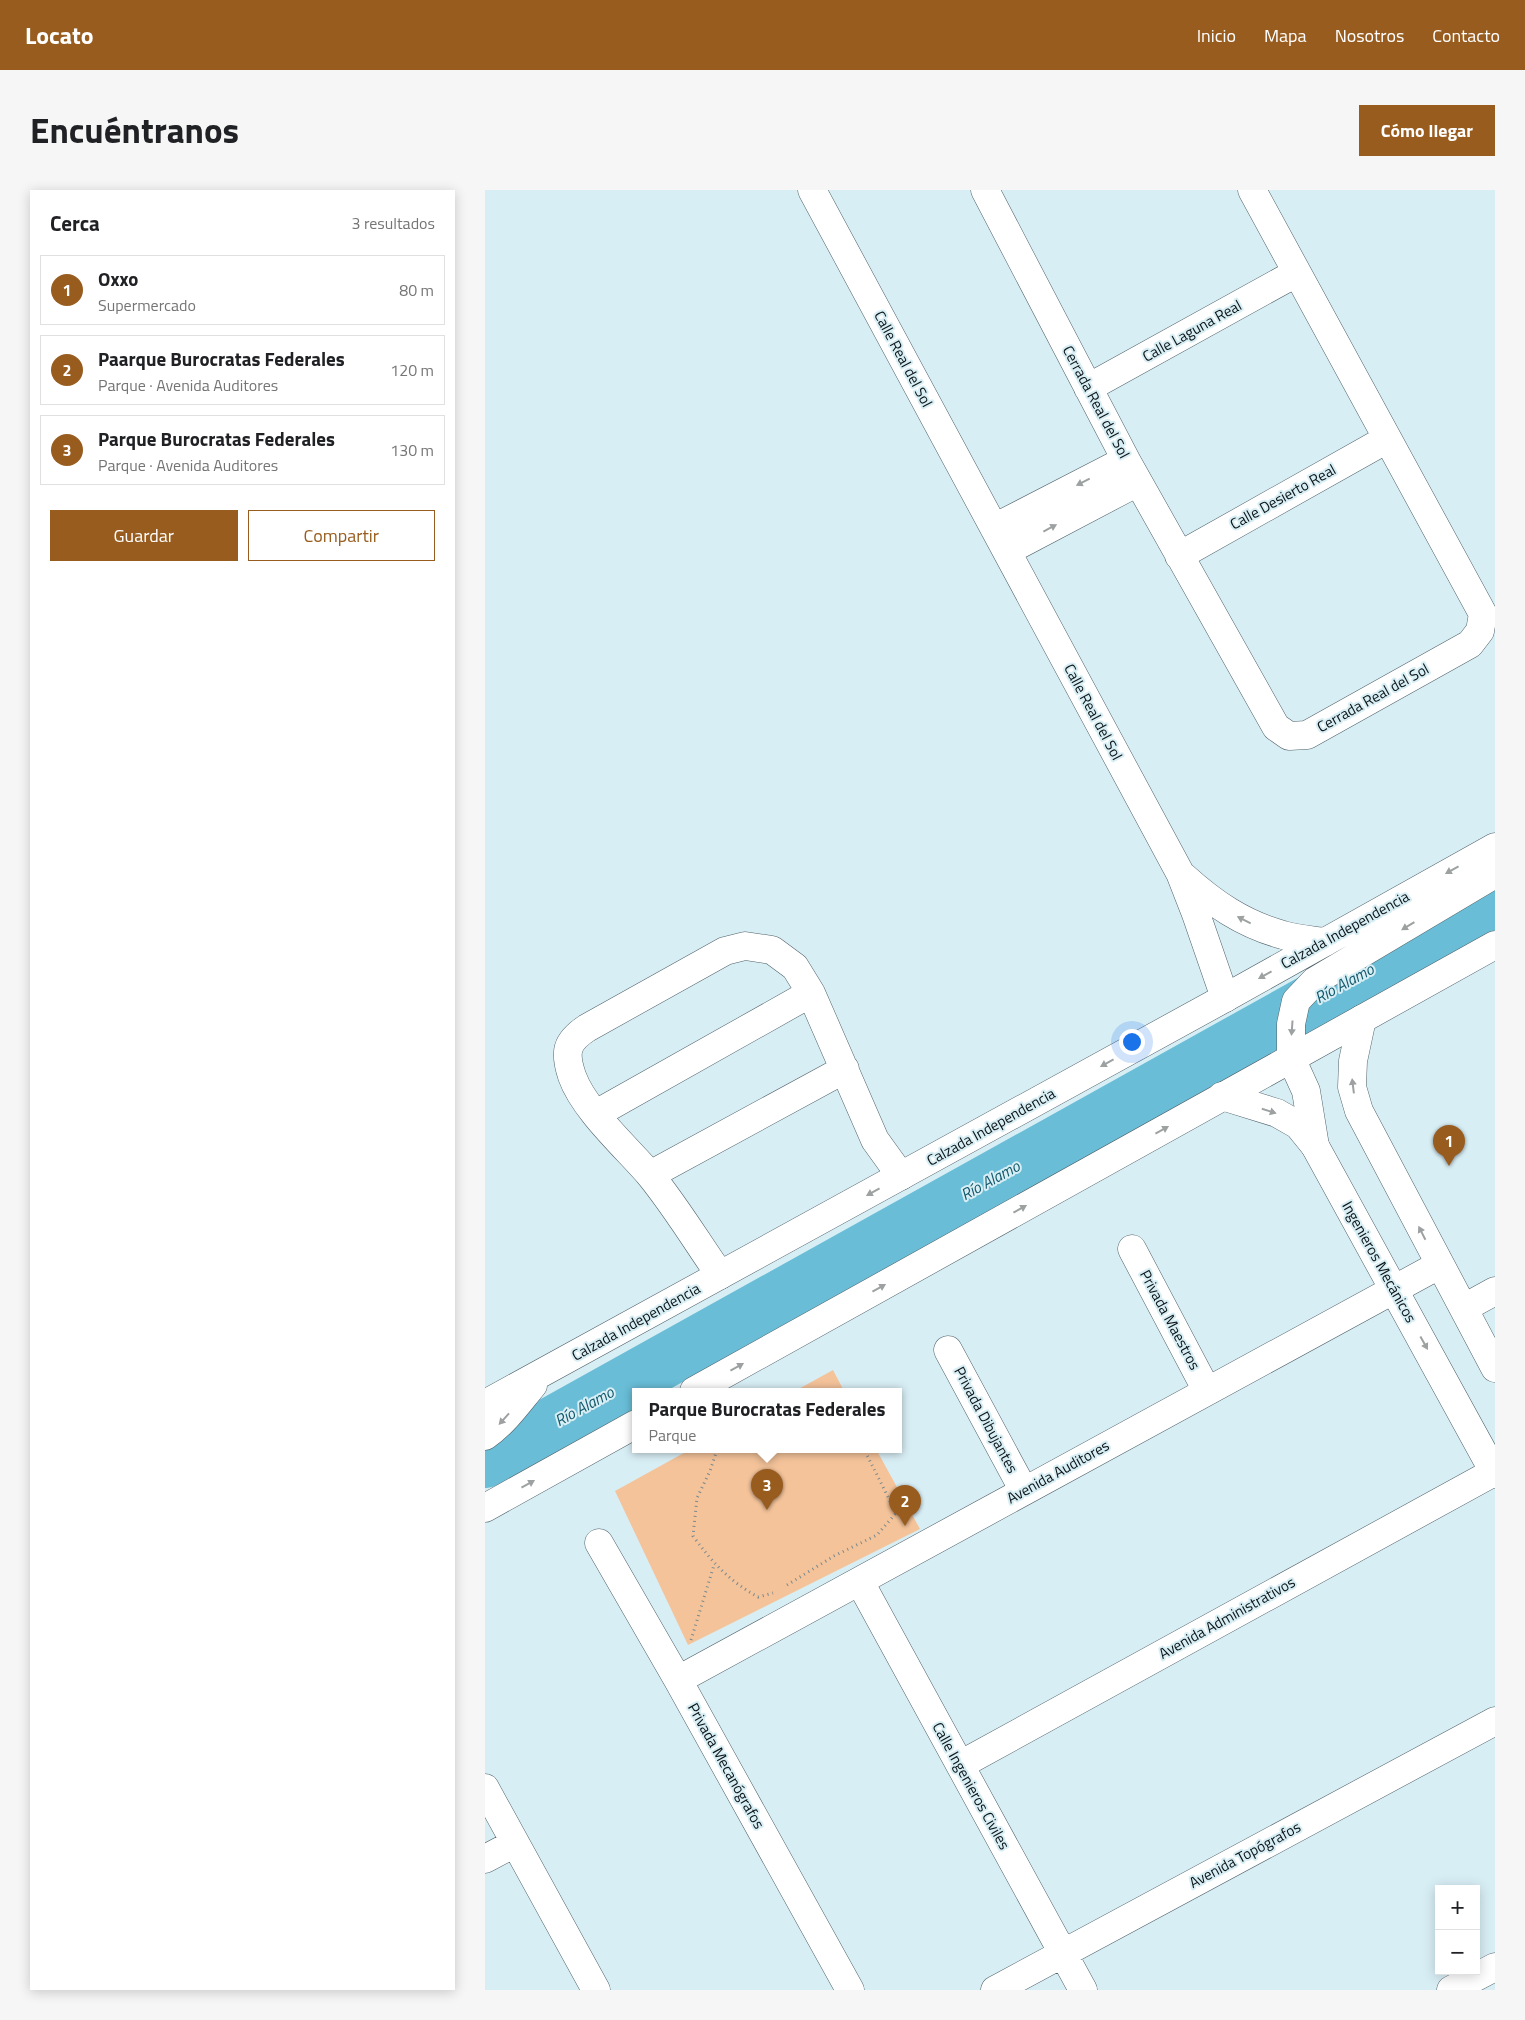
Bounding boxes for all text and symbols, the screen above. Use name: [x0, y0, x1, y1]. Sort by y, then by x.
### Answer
text: Locato: [25, 17, 94, 53]
text: Inicio: [1197, 22, 1236, 49]
text: Mapa: [1264, 22, 1307, 49]
text: Nosotros: [1335, 22, 1404, 49]
text: Contacto: [1432, 22, 1500, 49]
text: Encuéntranos: [30, 103, 239, 157]
button: Cómo llegar: [1359, 105, 1495, 156]
text: Cerca: [50, 207, 100, 239]
text: 3 resultados: [351, 211, 435, 235]
text: Oxxo: [98, 264, 138, 293]
text: 1: [63, 278, 71, 302]
text: 80 m: [399, 278, 434, 302]
text: Supermercado: [98, 293, 196, 317]
street label: Calle Laguna Real: [1138, 294, 1246, 367]
street label: Calle Real del Sol: [868, 306, 939, 411]
street label: Cerrada Real del Sol: [1057, 341, 1136, 462]
text: Paarque Burocratas Federales: [98, 344, 345, 373]
text: 2: [63, 358, 71, 382]
text: 120 m: [390, 358, 434, 382]
text: Parque · Avenida Auditores: [98, 373, 278, 397]
text: Parque Burocratas Federales: [98, 424, 335, 453]
text: 3: [63, 438, 71, 462]
text: 130 m: [390, 438, 434, 462]
text: Parque · Avenida Auditores: [98, 453, 278, 477]
street label: Calle Desierto Real: [1226, 458, 1340, 535]
one-way arrow: [1076, 478, 1090, 486]
button: Guardar: [50, 510, 238, 561]
button: Compartir: [248, 510, 435, 561]
one-way arrow: [1042, 524, 1057, 532]
street label: Cerrada Real del Sol: [1313, 657, 1433, 738]
street label: Calle Real del Sol: [1058, 659, 1129, 764]
one-way arrow: [1446, 866, 1459, 875]
street label: Calzada Independencia: [1276, 884, 1414, 975]
one-way arrow: [1237, 916, 1251, 924]
one-way arrow: [1400, 922, 1415, 930]
water label: Río Alamo: [1310, 956, 1379, 1009]
one-way arrow: [1258, 971, 1271, 980]
one-way arrow: [1287, 1020, 1295, 1036]
your location: [1119, 1029, 1145, 1055]
one-way arrow: [1100, 1059, 1115, 1067]
one-way arrow: [1349, 1078, 1357, 1094]
street label: Calzada Independencia: [922, 1081, 1060, 1172]
one-way arrow: [1261, 1107, 1276, 1115]
one-way arrow: [1156, 1125, 1169, 1134]
pin: 1: [1433, 1125, 1465, 1166]
water label: Río Alamo: [956, 1153, 1025, 1206]
one-way arrow: [866, 1188, 880, 1196]
street label: Ingenieros Mecánicos: [1336, 1197, 1422, 1327]
one-way arrow: [1013, 1205, 1028, 1213]
one-way arrow: [1418, 1225, 1426, 1240]
street label: Privada Maestros: [1134, 1266, 1207, 1374]
street label: Calzada Independencia: [567, 1276, 705, 1367]
one-way arrow: [871, 1284, 886, 1292]
one-way arrow: [1420, 1336, 1428, 1350]
street label: Privada Dibujantes: [949, 1362, 1024, 1477]
one-way arrow: [730, 1363, 743, 1372]
water label: Río Alamo: [550, 1379, 619, 1432]
popup: [632, 1388, 902, 1453]
text: Parque Burocratas Federales: [649, 1394, 886, 1423]
one-way arrow: [499, 1412, 510, 1425]
text: Parque: [649, 1423, 696, 1447]
street label: Avenida Auditores: [1002, 1434, 1113, 1509]
pin: 3: [751, 1469, 783, 1510]
one-way arrow: [521, 1480, 534, 1489]
pin: 2: [889, 1485, 921, 1526]
street label: Avenida Administrativos: [1154, 1570, 1299, 1665]
street label: Privada Mecanógrafos: [682, 1699, 771, 1833]
street label: Calle Ingenieros Civiles: [927, 1718, 1016, 1854]
street label: Avenida Topógrafos: [1185, 1815, 1305, 1894]
map controls: [1435, 1885, 1480, 1975]
button: +: [1435, 1885, 1480, 1930]
button: −: [1435, 1930, 1480, 1975]

